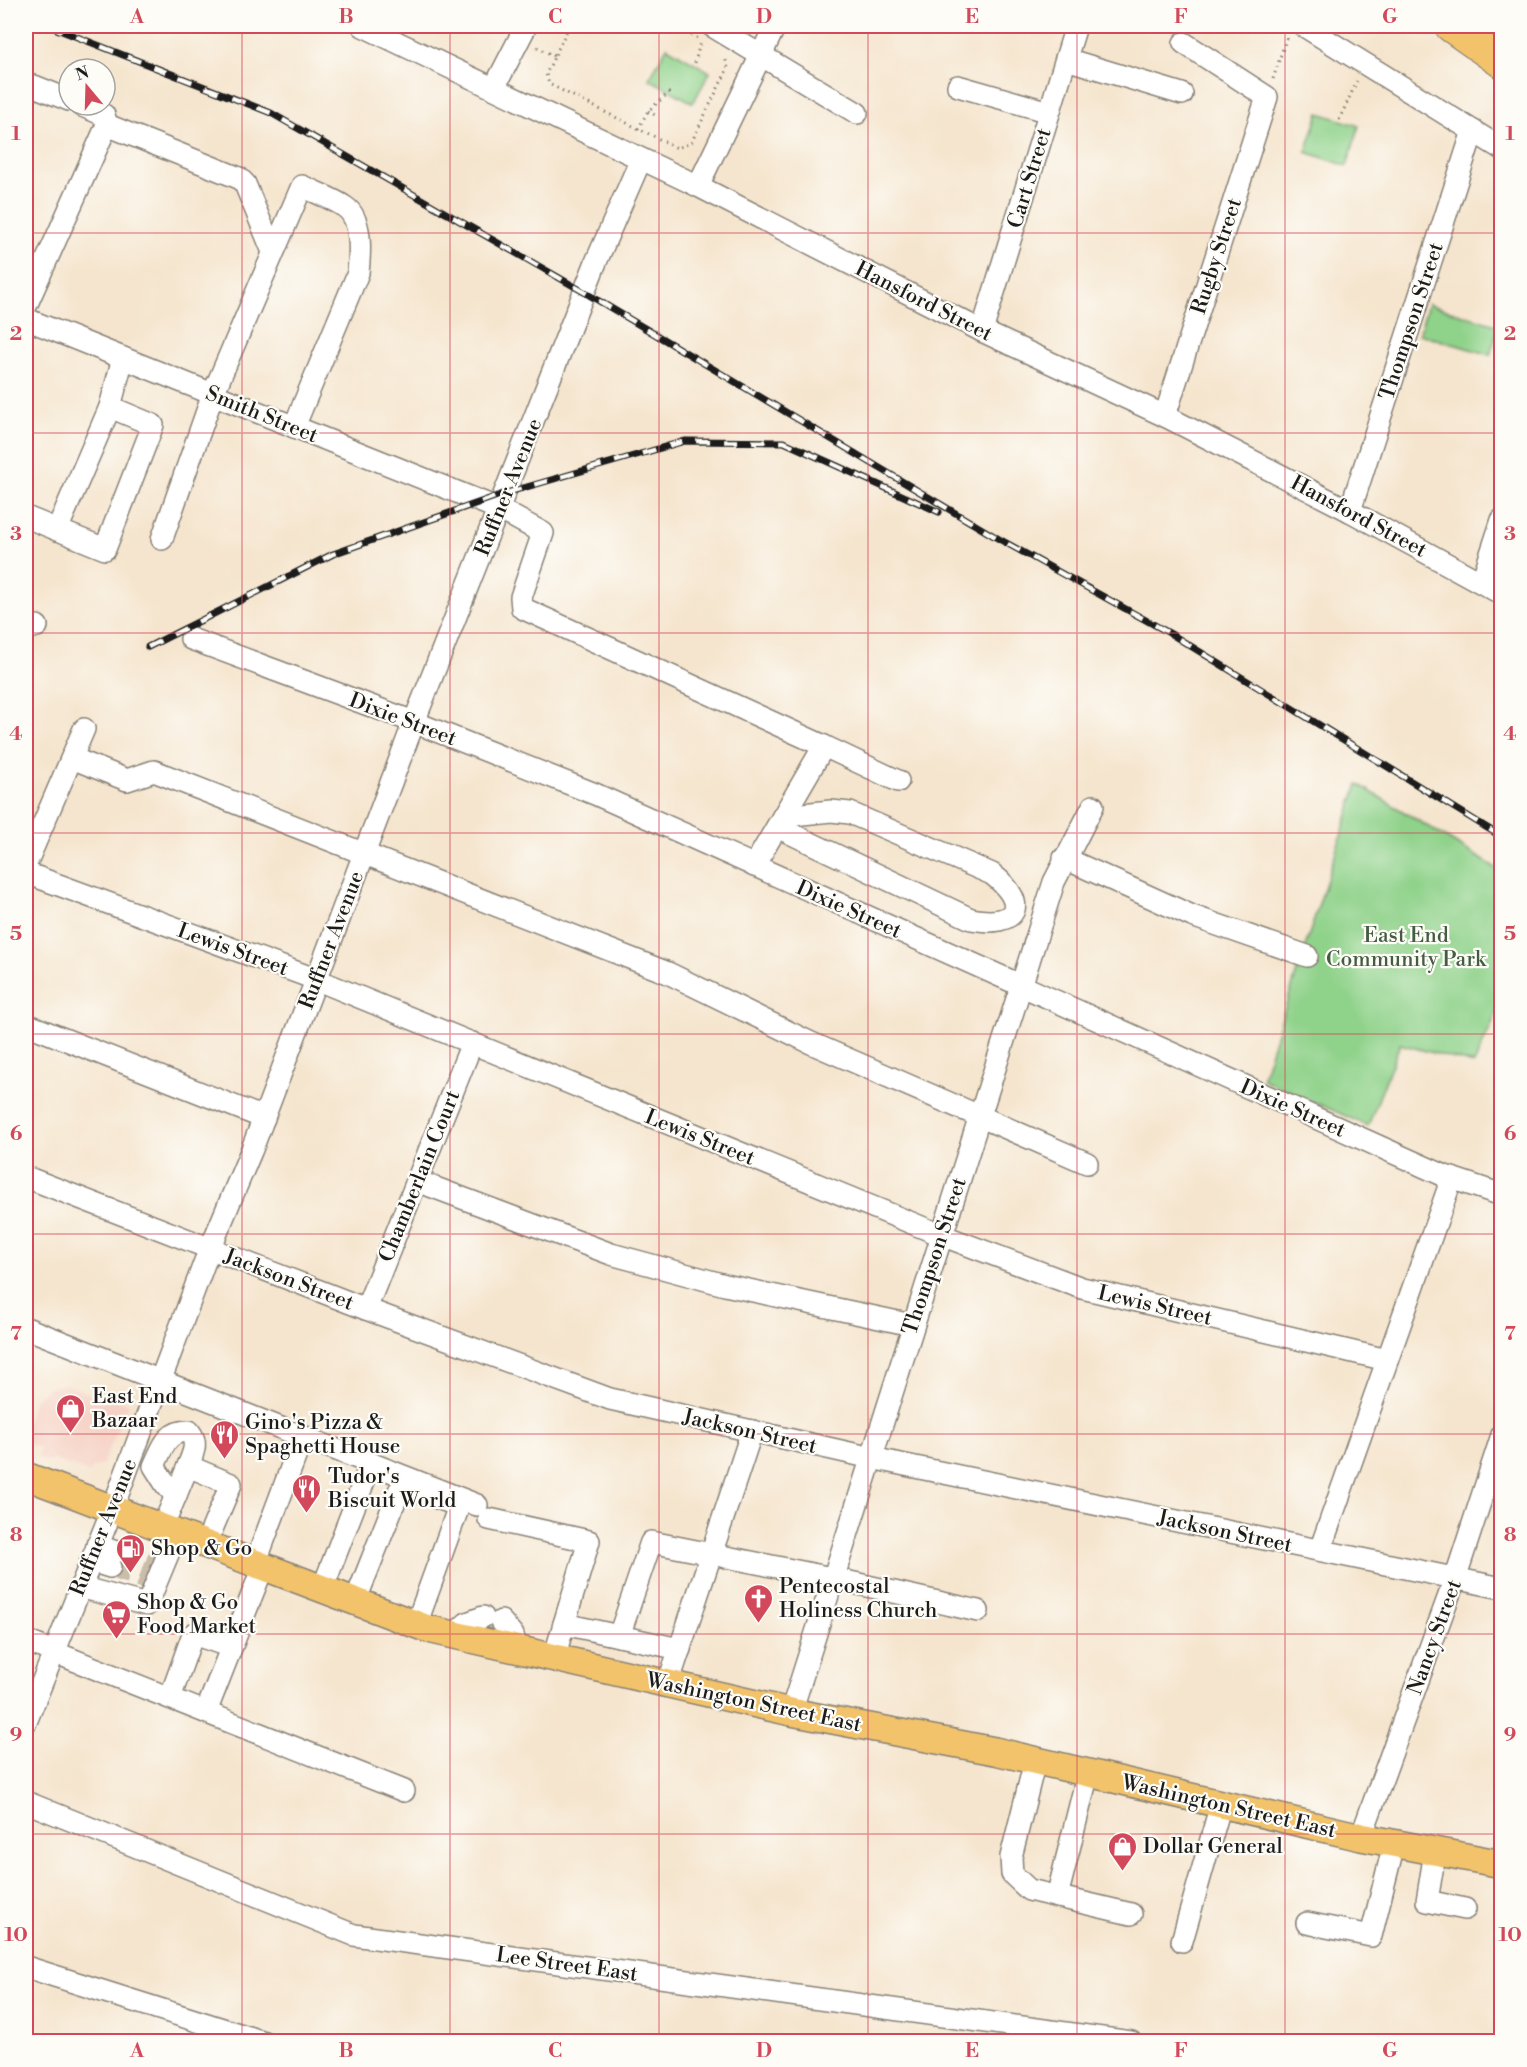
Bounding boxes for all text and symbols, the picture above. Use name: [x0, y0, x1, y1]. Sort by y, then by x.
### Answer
text: A: [129, 5, 145, 30]
text: B: [338, 5, 354, 30]
text: C: [548, 5, 562, 30]
text: D: [756, 5, 772, 30]
text: E: [965, 5, 979, 30]
text: F: [1174, 5, 1188, 30]
text: G: [1382, 5, 1398, 30]
north arrow: [57, 57, 117, 117]
text: N: [73, 62, 92, 85]
text: 1: [11, 122, 21, 147]
text: 1: [1505, 122, 1515, 147]
street label: Cart Street: [1002, 124, 1058, 232]
street label: Rugby Street: [1186, 194, 1248, 318]
street label: Thompson Street: [1374, 239, 1450, 403]
street label: Hansford Street: [851, 256, 997, 348]
text: 2: [10, 322, 22, 347]
text: 2: [1504, 322, 1516, 347]
street label: Smith Street: [202, 381, 322, 449]
street label: Ruffner Avenue: [470, 415, 548, 560]
street label: Hansford Street: [1286, 470, 1432, 564]
text: 3: [10, 522, 22, 547]
text: 3: [1504, 522, 1516, 547]
street label: Dixie Street: [345, 688, 460, 752]
text: 4: [9, 722, 23, 747]
text: 4: [1503, 722, 1517, 747]
street label: Ruffner Avenue: [294, 868, 370, 1013]
street label: Dixie Street: [792, 875, 906, 945]
street label: Lewis Street: [174, 918, 292, 982]
text: 5: [10, 922, 22, 947]
text: 5: [1504, 922, 1516, 947]
park label: East End Community Park: [1326, 923, 1487, 973]
street label: Dixie Street: [1236, 1074, 1350, 1144]
street label: Chamberlain Court: [374, 1086, 467, 1266]
street label: Lewis Street: [641, 1104, 759, 1172]
text: 6: [10, 1122, 23, 1147]
text: 6: [1504, 1122, 1517, 1147]
street label: Thompson Street: [897, 1174, 973, 1338]
street label: Jackson Street: [219, 1243, 358, 1317]
street label: Lewis Street: [1095, 1280, 1215, 1332]
text: 7: [10, 1322, 22, 1347]
text: 7: [1504, 1322, 1516, 1347]
place label: East End Bazaar: [91, 1384, 177, 1434]
shop icon: East End Bazaar: [55, 1392, 87, 1434]
street label: Jackson Street: [679, 1404, 820, 1460]
place label: Gino's Pizza & Spaghetti House: [245, 1410, 400, 1460]
restaurant icon: Gino's Pizza & Spaghetti House: [208, 1418, 240, 1460]
street label: Ruffner Avenue: [65, 1455, 143, 1600]
place label: Tudor's Biscuit World: [327, 1464, 456, 1514]
restaurant icon: Tudor's Biscuit World: [291, 1472, 323, 1514]
street label: Jackson Street: [1154, 1505, 1295, 1559]
text: 8: [10, 1523, 23, 1548]
text: 8: [1504, 1523, 1517, 1548]
fuel station icon: Shop & Go: [114, 1532, 146, 1574]
place label: Shop & Go: [151, 1536, 252, 1562]
place label: Pentecostal Holiness Church: [779, 1574, 938, 1624]
street label: Nancy Street: [1402, 1576, 1468, 1698]
church icon: Pentecostal Holiness Church: [742, 1582, 774, 1624]
place label: Shop & Go Food Market: [137, 1590, 257, 1640]
supermarket icon: Shop & Go Food Market: [100, 1598, 132, 1640]
street label: Washington Street East: [643, 1667, 864, 1739]
text: 9: [10, 1723, 22, 1748]
text: 9: [1504, 1723, 1516, 1748]
street label: Washington Street East: [1118, 1769, 1339, 1844]
shop icon: Dollar General: [1106, 1830, 1138, 1872]
place label: Dollar General: [1143, 1834, 1283, 1860]
text: 10: [4, 1923, 28, 1948]
text: 10: [1498, 1923, 1522, 1948]
street label: Lee Street East: [494, 1942, 640, 1988]
text: A: [129, 2039, 145, 2064]
text: B: [338, 2039, 354, 2064]
text: C: [548, 2039, 562, 2064]
text: D: [756, 2039, 772, 2064]
text: E: [965, 2039, 979, 2064]
text: F: [1174, 2039, 1188, 2064]
text: G: [1382, 2039, 1398, 2064]

